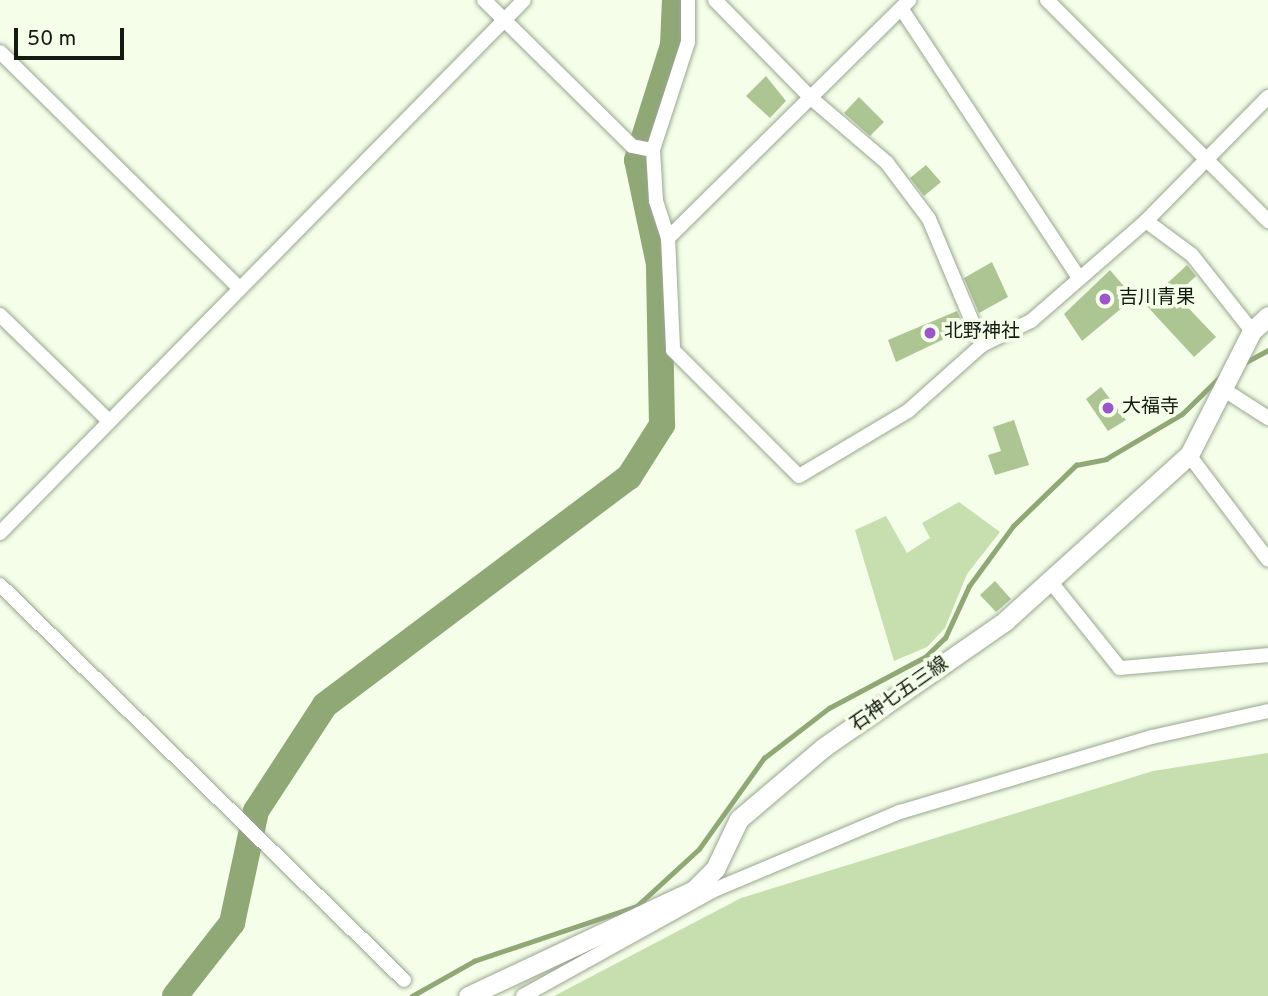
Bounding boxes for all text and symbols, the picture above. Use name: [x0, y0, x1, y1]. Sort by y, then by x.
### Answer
scale bar: [18, 14, 128, 58]
text: 50 m: [27, 26, 76, 53]
place label: 吉川青果: [1119, 288, 1195, 310]
marker: 吉川青果: [1097, 291, 1113, 307]
place label: 北野神社: [944, 322, 1020, 344]
marker: 北野神社: [922, 325, 938, 341]
place label: 大福寺: [1122, 397, 1179, 419]
marker: 大福寺: [1100, 400, 1116, 416]
street label: 石神七五三線: [847, 653, 953, 737]

